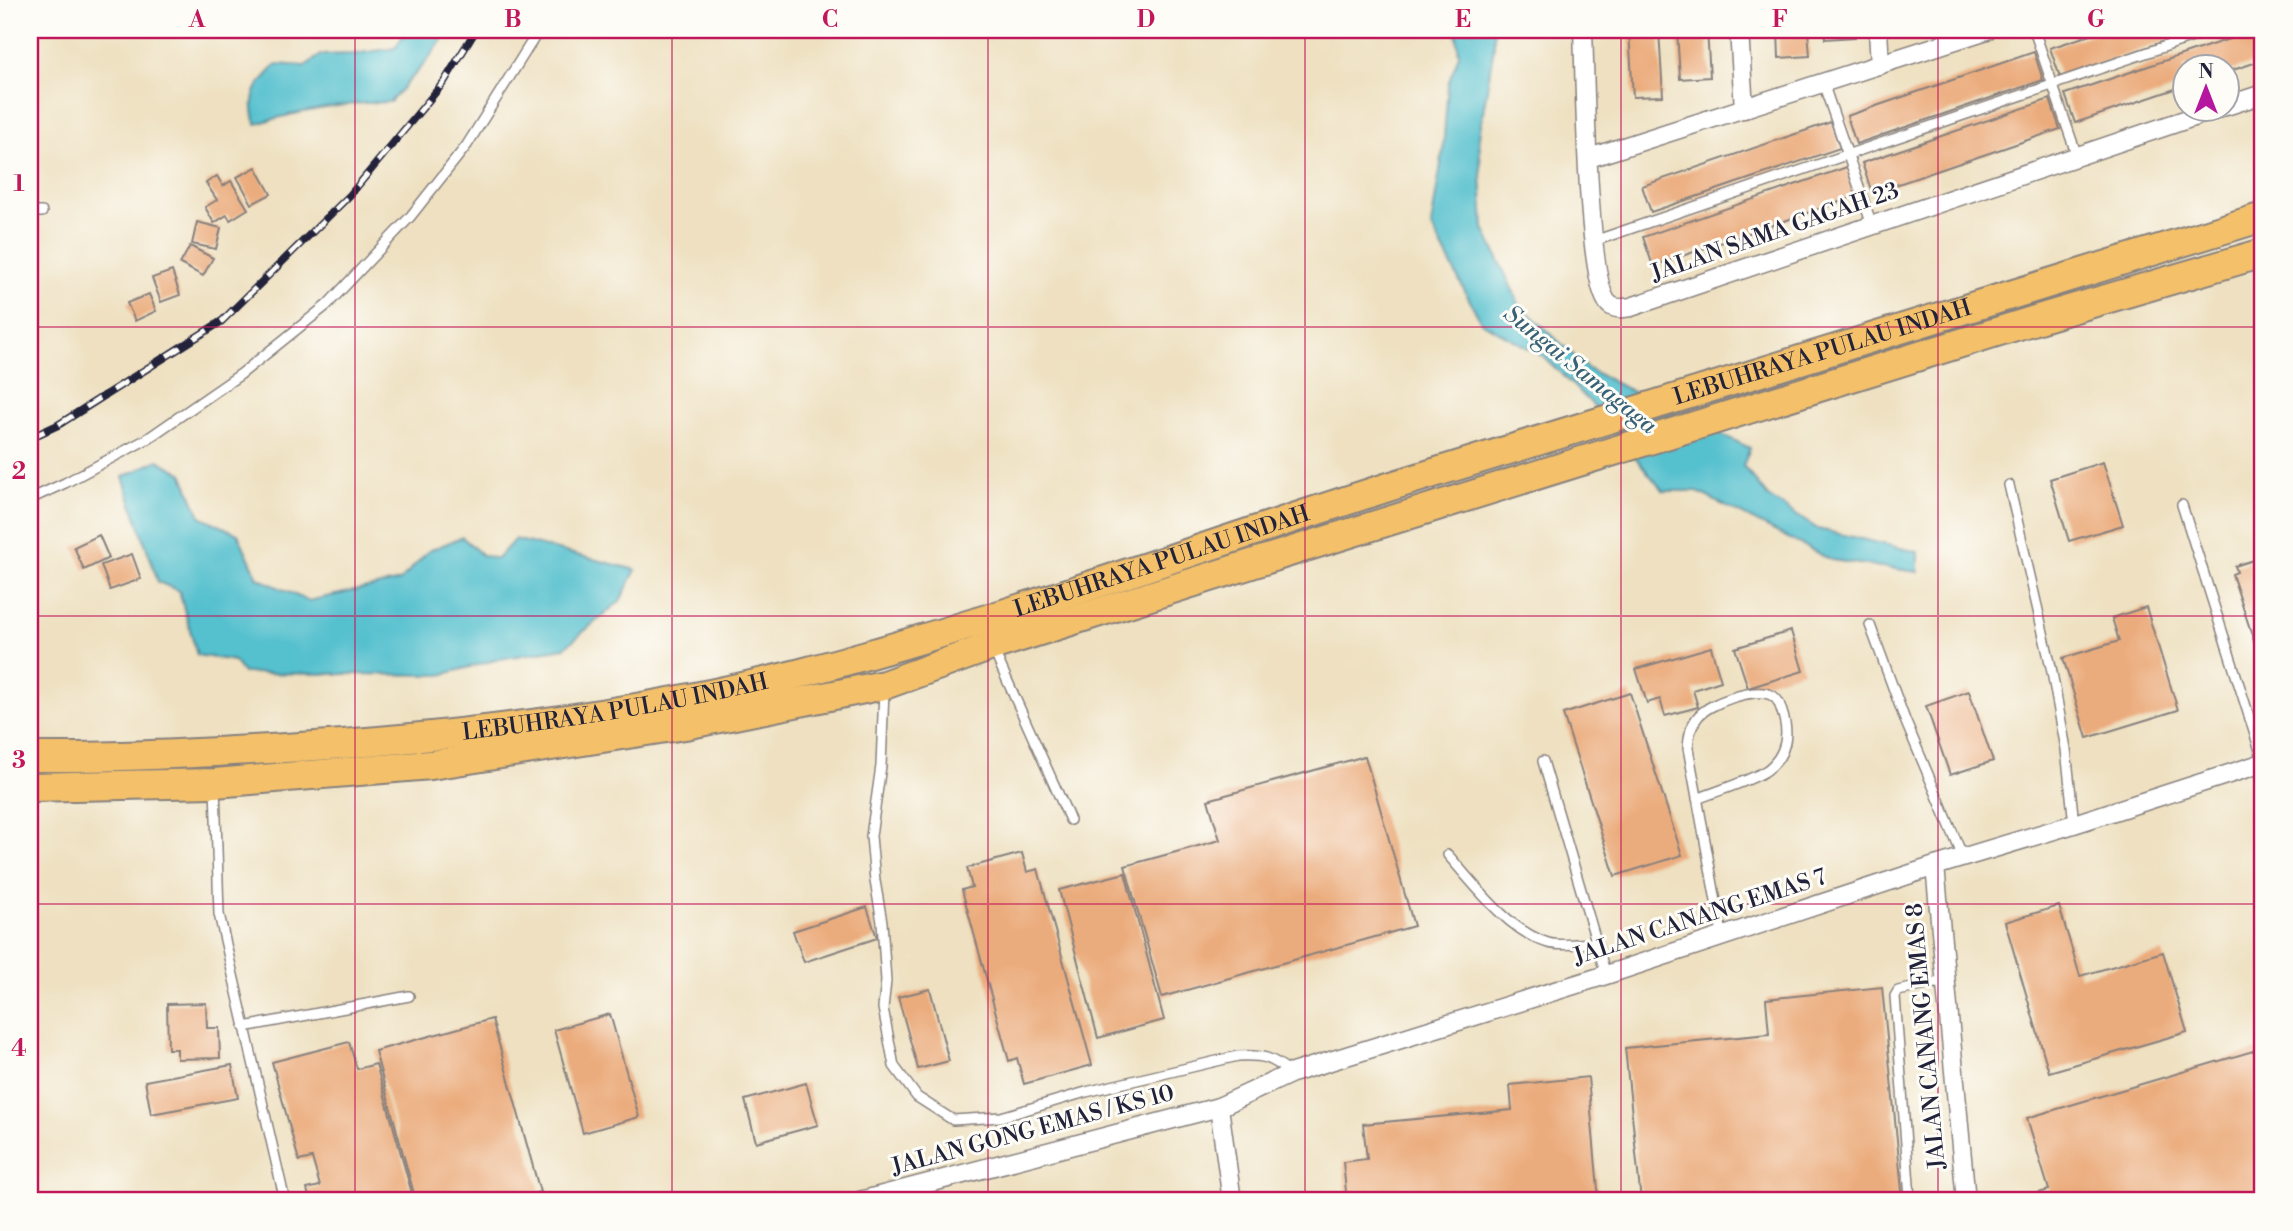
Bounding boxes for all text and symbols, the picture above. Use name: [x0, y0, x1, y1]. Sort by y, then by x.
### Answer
text: A: [188, 6, 206, 34]
text: B: [504, 6, 522, 34]
text: C: [822, 6, 838, 34]
text: D: [1137, 6, 1155, 34]
text: E: [1455, 6, 1471, 34]
text: F: [1772, 6, 1788, 34]
text: G: [2087, 6, 2105, 34]
north arrow: [2170, 52, 2240, 122]
text: N: [2198, 60, 2214, 84]
text: 1: [13, 170, 25, 198]
street label: JALAN SAMA GAGAH 23: [1647, 176, 1903, 288]
street label: LEBUHRAYA PULAU INDAH: [1670, 294, 1975, 411]
water label: Sungai Samagaga: [1497, 299, 1663, 441]
text: 2: [12, 458, 26, 486]
street label: LEBUHRAYA PULAU INDAH: [1010, 499, 1314, 624]
street label: LEBUHRAYA PULAU INDAH: [461, 667, 771, 747]
text: 3: [12, 747, 26, 775]
street label: JALAN CANANG EMAS 7: [1569, 863, 1830, 971]
street label: JALAN CANANG EMAS 8: [1900, 902, 1952, 1171]
text: 4: [11, 1035, 27, 1063]
street label: JALAN GONG EMAS / KS 10: [888, 1079, 1177, 1181]

